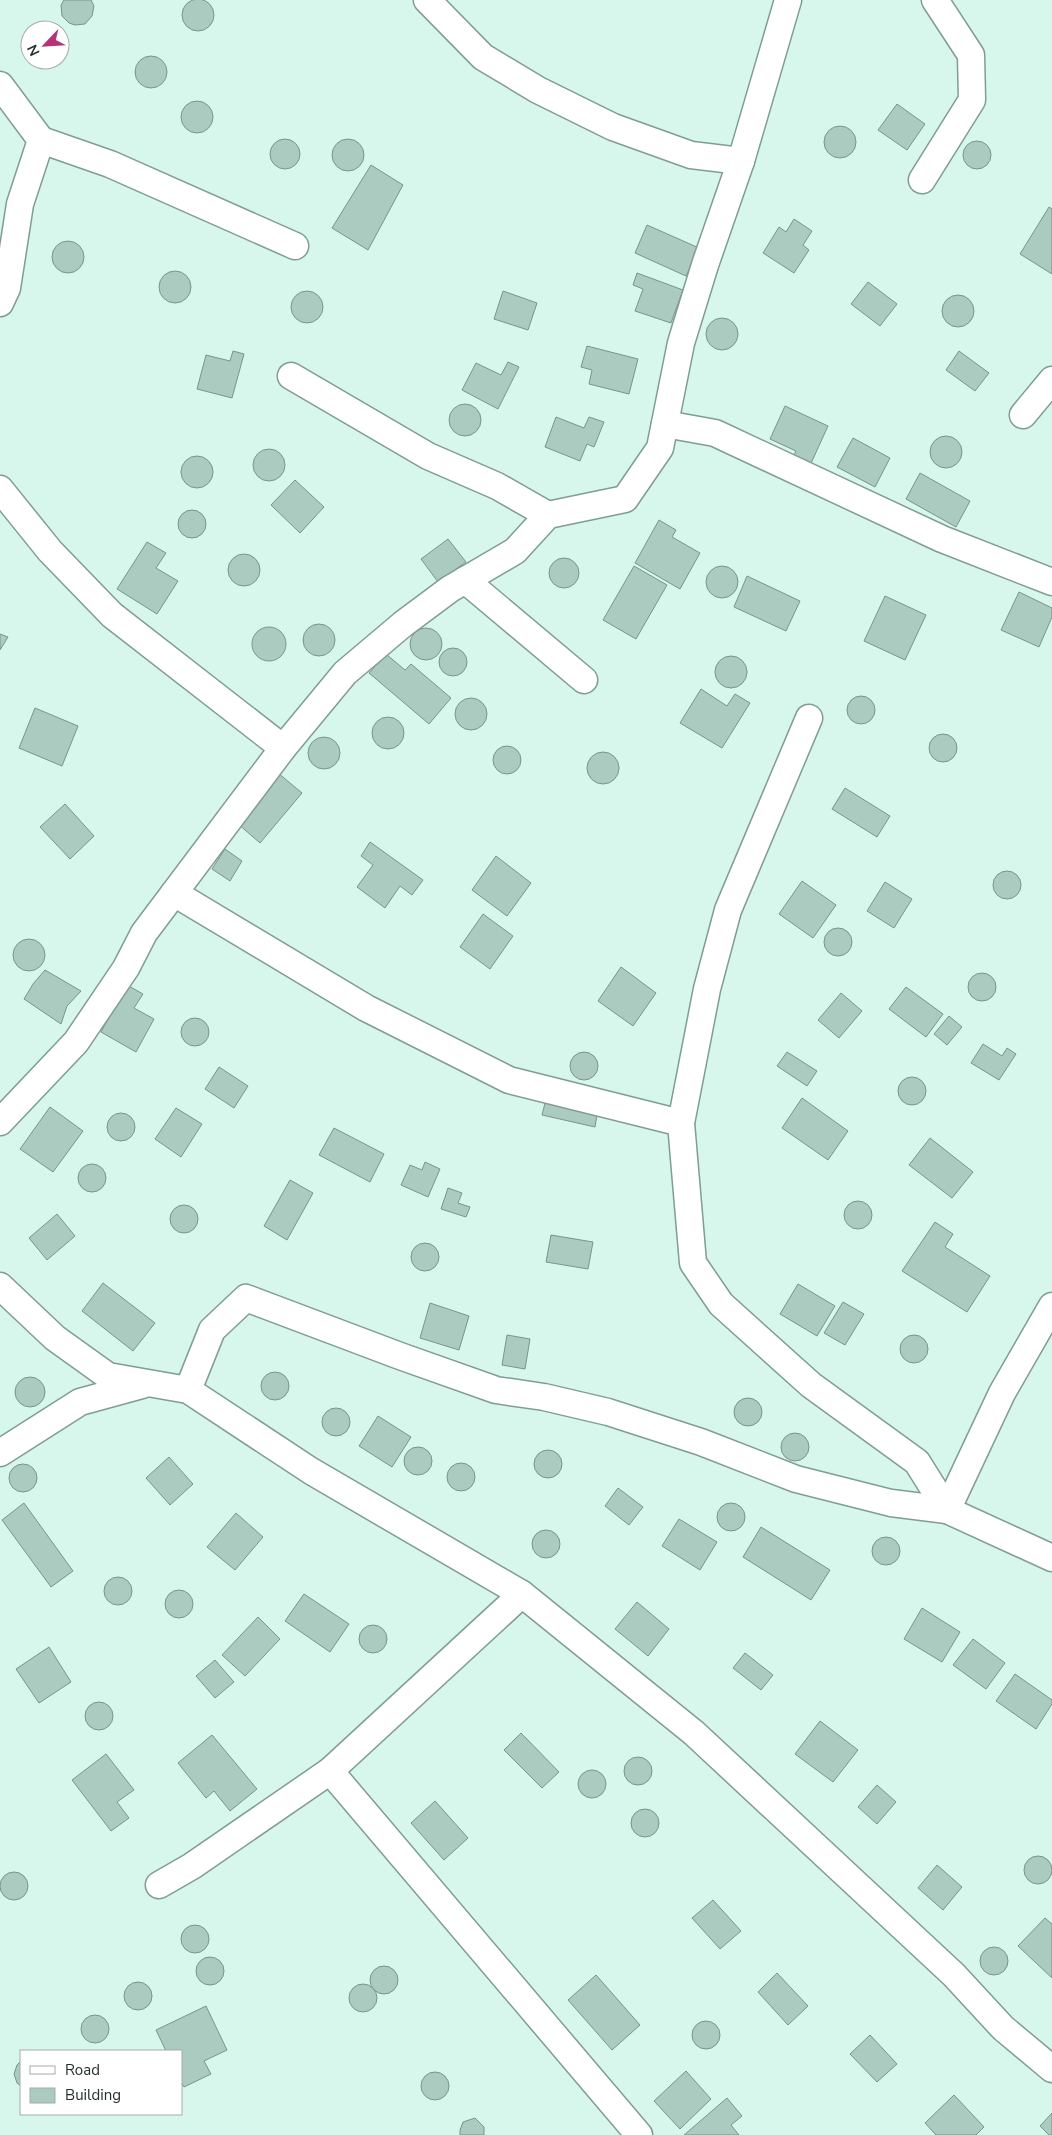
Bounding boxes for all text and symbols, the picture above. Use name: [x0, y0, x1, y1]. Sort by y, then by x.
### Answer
north arrow: [20, 20, 70, 70]
text: N: [23, 42, 44, 59]
legend: [20, 2050, 182, 2115]
text: Road: [65, 2060, 100, 2080]
text: Building: [65, 2085, 121, 2105]

